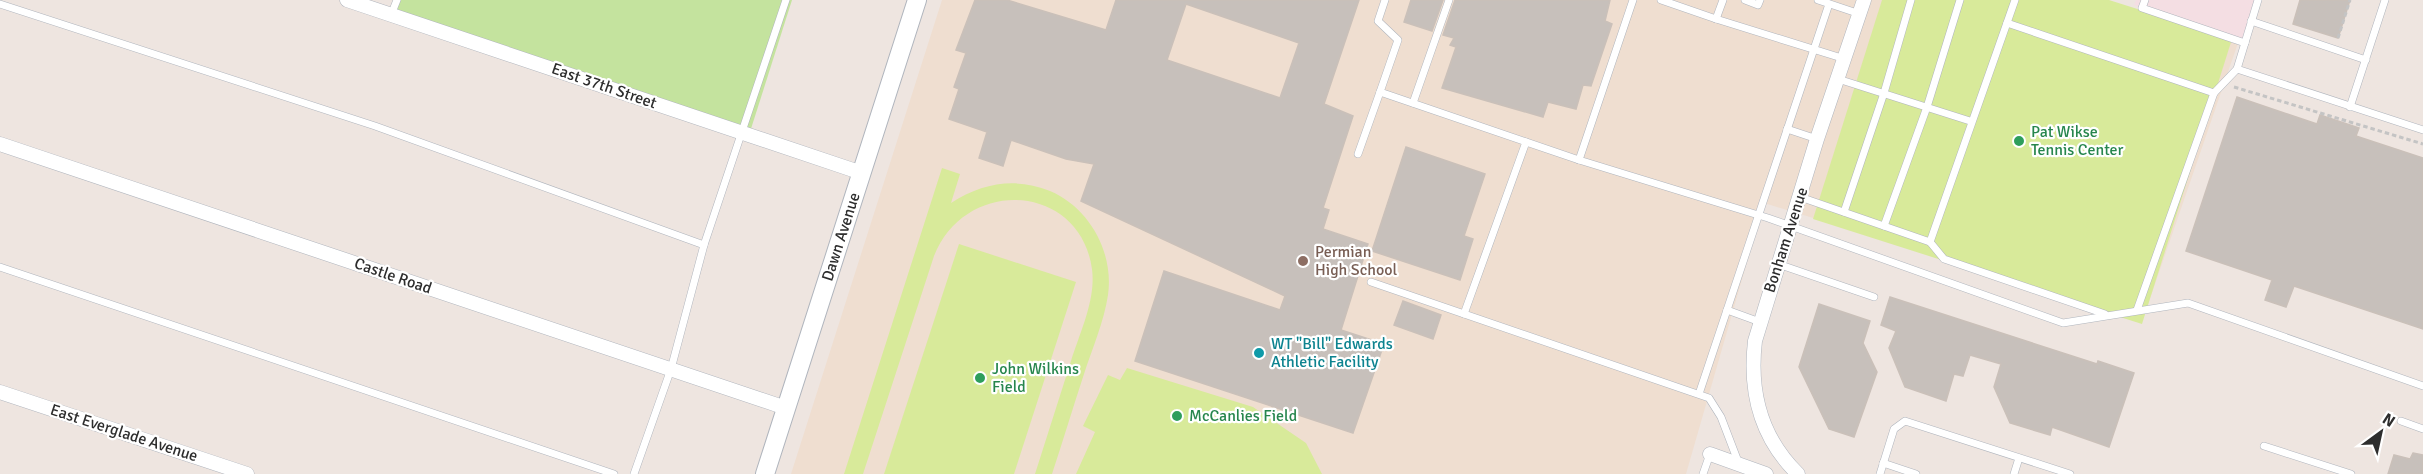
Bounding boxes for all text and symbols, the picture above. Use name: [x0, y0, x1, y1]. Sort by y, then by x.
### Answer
street label: East 37th Street: [549, 59, 660, 113]
place label: Pat Wikse Tennis Center: [2031, 122, 2124, 160]
marker: Pat Wikse Tennis Center: [2012, 134, 2026, 148]
street label: Bonham Avenue: [1760, 185, 1812, 295]
street label: Dawn Avenue: [817, 190, 865, 284]
place label: Permian High School: [1315, 242, 1398, 280]
street label: Castle Road: [352, 253, 434, 299]
marker: Permian High School: [1296, 254, 1310, 268]
place label: WT "Bill" Edwards Athletic Facility: [1271, 334, 1393, 372]
marker: WT "Bill" Edwards Athletic Facility: [1252, 346, 1266, 360]
place label: John Wilkins Field: [992, 359, 1079, 397]
marker: John Wilkins Field: [973, 371, 987, 385]
street label: East Everglade Avenue: [48, 400, 200, 466]
north arrow: [2351, 402, 2411, 462]
place label: McCanlies Field: [1189, 406, 1297, 426]
marker: McCanlies Field: [1170, 409, 1184, 423]
text: N: [2379, 409, 2399, 432]

